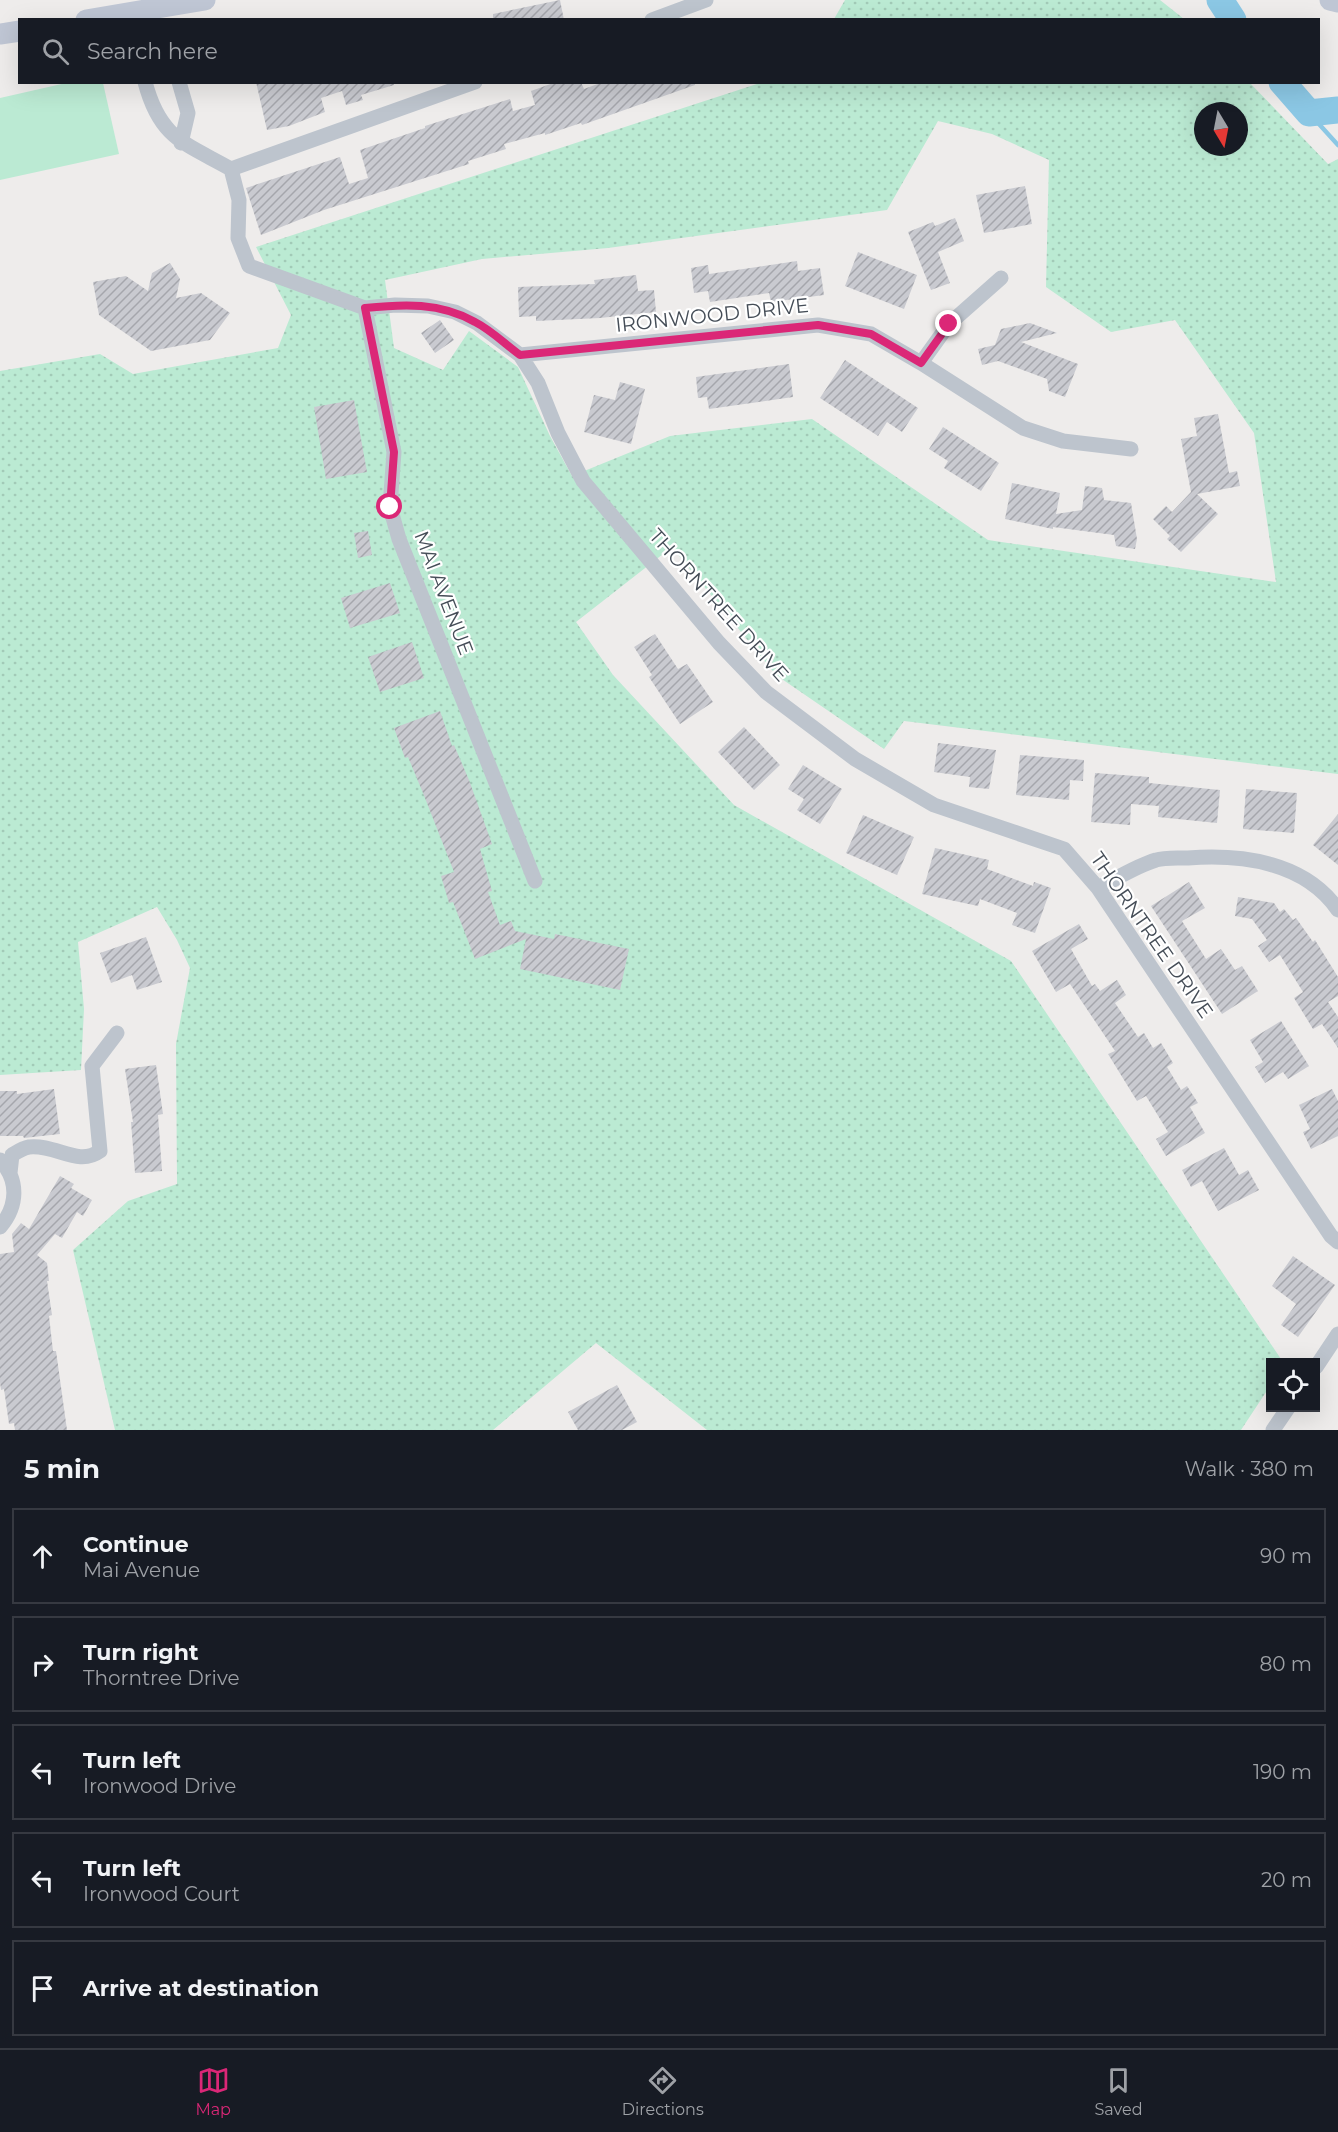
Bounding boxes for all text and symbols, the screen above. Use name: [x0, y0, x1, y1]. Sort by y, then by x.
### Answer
search box: [18, 18, 1320, 84]
icon: search: [39, 35, 72, 68]
text: Search here: [87, 38, 218, 65]
north arrow: [1194, 102, 1248, 156]
street label: IRONWOOD DRIVE: [614, 293, 810, 337]
route end: [935, 310, 961, 336]
route start: [376, 493, 402, 519]
street label: THORNTREE DRIVE: [644, 524, 794, 686]
street label: MAI AVENUE: [409, 528, 479, 658]
street label: THORNTREE DRIVE: [1086, 847, 1218, 1023]
map controls: [1266, 1358, 1320, 1412]
button: locate: [1266, 1358, 1320, 1412]
text: 5 min: [24, 1453, 100, 1485]
text: Walk · 380 m: [1184, 1457, 1314, 1481]
text: Continue: [83, 1531, 189, 1558]
icon: ahead: [26, 1540, 59, 1573]
text: 90 m: [1260, 1544, 1312, 1568]
text: Mai Avenue: [83, 1558, 200, 1582]
text: Turn right: [83, 1639, 198, 1666]
icon: right: [26, 1648, 59, 1681]
text: 80 m: [1260, 1652, 1312, 1676]
text: Thorntree Drive: [83, 1666, 240, 1690]
text: Turn left: [83, 1747, 181, 1774]
icon: left: [26, 1756, 59, 1789]
text: 190 m: [1253, 1760, 1312, 1784]
text: Ironwood Drive: [83, 1774, 236, 1798]
text: Turn left: [83, 1855, 181, 1882]
icon: left: [26, 1864, 59, 1897]
text: 20 m: [1261, 1868, 1312, 1892]
text: Ironwood Court: [83, 1882, 240, 1906]
icon: arrive: [26, 1972, 59, 2005]
text: Arrive at destination: [83, 1975, 319, 2002]
tab: Map: [195, 2064, 231, 2119]
tab: Directions: [622, 2064, 704, 2119]
tab: Saved: [1095, 2064, 1143, 2119]

